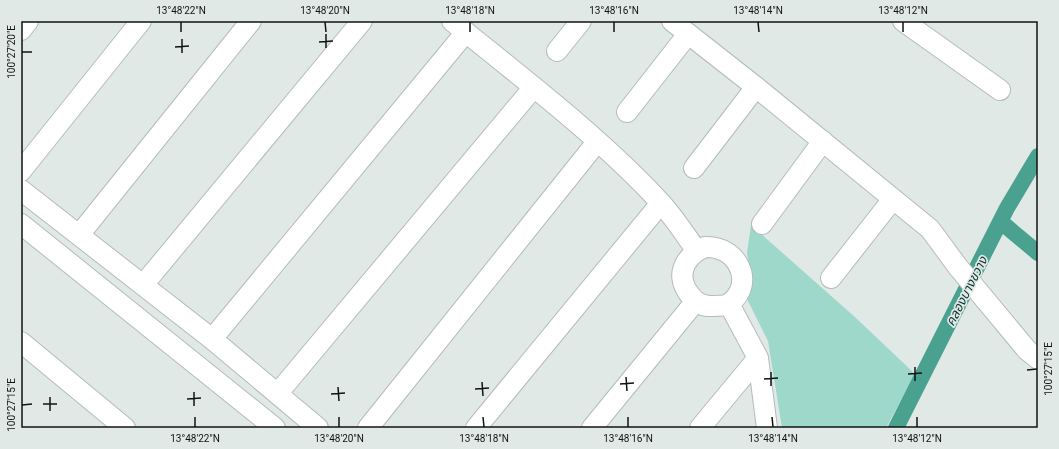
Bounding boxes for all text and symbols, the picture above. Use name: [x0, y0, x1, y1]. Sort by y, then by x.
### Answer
text: 13°48'22"N: [156, 5, 206, 16]
text: 13°48'20"N: [300, 5, 350, 16]
text: 13°48'18"N: [445, 5, 495, 16]
text: 13°48'16"N: [589, 5, 639, 16]
text: 13°48'14"N: [733, 5, 783, 16]
text: 13°48'12"N: [878, 5, 928, 16]
text: 100°27'20"E: [6, 25, 17, 79]
water label: คลองบางขวาง: [943, 253, 991, 328]
text: 100°27'15"E: [1043, 342, 1054, 396]
text: 100°27'15"E: [6, 378, 17, 432]
text: 13°48'22"N: [170, 433, 220, 444]
text: 13°48'20"N: [314, 433, 364, 444]
text: 13°48'18"N: [459, 433, 509, 444]
text: 13°48'16"N: [603, 433, 653, 444]
text: 13°48'14"N: [748, 433, 798, 444]
text: 13°48'12"N: [892, 433, 942, 444]

